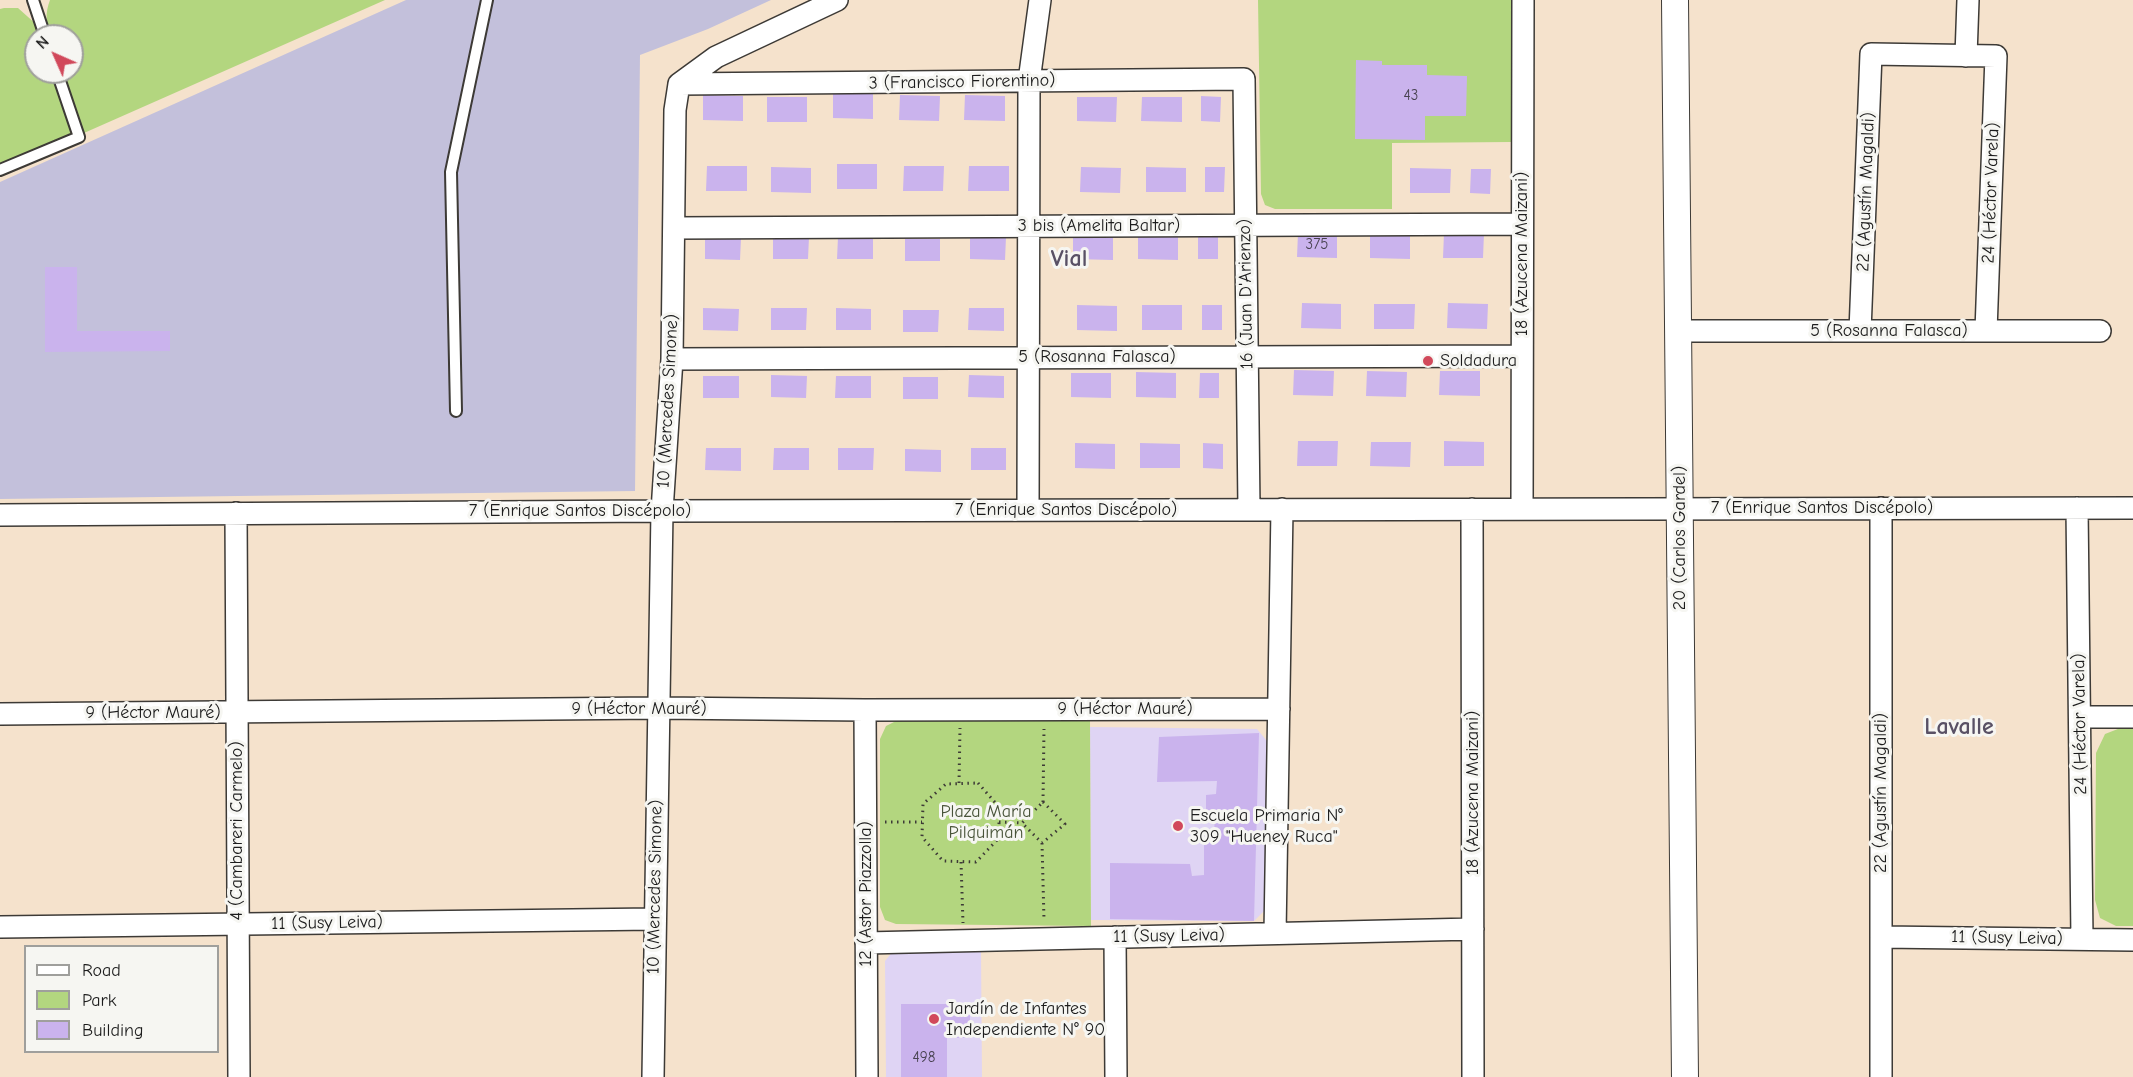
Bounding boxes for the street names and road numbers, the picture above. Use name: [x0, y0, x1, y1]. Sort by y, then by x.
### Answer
street label: 3 (Francisco Fiorentino): [868, 70, 1056, 94]
street label: 22 (Agustín Magaldi): [1852, 112, 1880, 272]
street label: 24 (Héctor Varela): [1978, 122, 2004, 264]
street label: 18 (Azucena Maizani): [1511, 172, 1533, 336]
street label: 3 bis (Amelita Baltar): [1018, 215, 1180, 237]
street label: 16 (Juan D'Arienzo): [1234, 219, 1258, 369]
street label: 10 (Mercedes Simone): [653, 313, 683, 489]
street label: 5 (Rosanna Falasca): [1810, 320, 1968, 342]
street label: 5 (Rosanna Falasca): [1018, 346, 1176, 368]
street label: 20 (Carlos Gardel): [1669, 466, 1691, 610]
street label: 7 (Enrique Santos Discépolo): [1711, 497, 1933, 519]
street label: 7 (Enrique Santos Discépolo): [955, 499, 1177, 521]
street label: 7 (Enrique Santos Discépolo): [469, 500, 691, 522]
street label: 24 (Héctor Varela): [2068, 653, 2092, 795]
street label: 9 (Héctor Mauré): [571, 698, 707, 720]
street label: 9 (Héctor Mauré): [1057, 698, 1193, 720]
street label: 9 (Héctor Mauré): [85, 702, 221, 724]
street label: 18 (Azucena Maizani): [1462, 711, 1484, 875]
street label: 22 (Agustín Magaldi): [1870, 713, 1892, 873]
street label: 4 (Cambareri Carmelo): [226, 741, 248, 921]
street label: 10 (Mercedes Simone): [643, 800, 667, 974]
street label: 12 (Astor Piazzolla): [855, 821, 877, 967]
street label: 11 (Susy Leiva): [271, 911, 383, 935]
street label: 11 (Susy Leiva): [1113, 924, 1225, 948]
street label: 11 (Susy Leiva): [1951, 926, 2063, 950]

